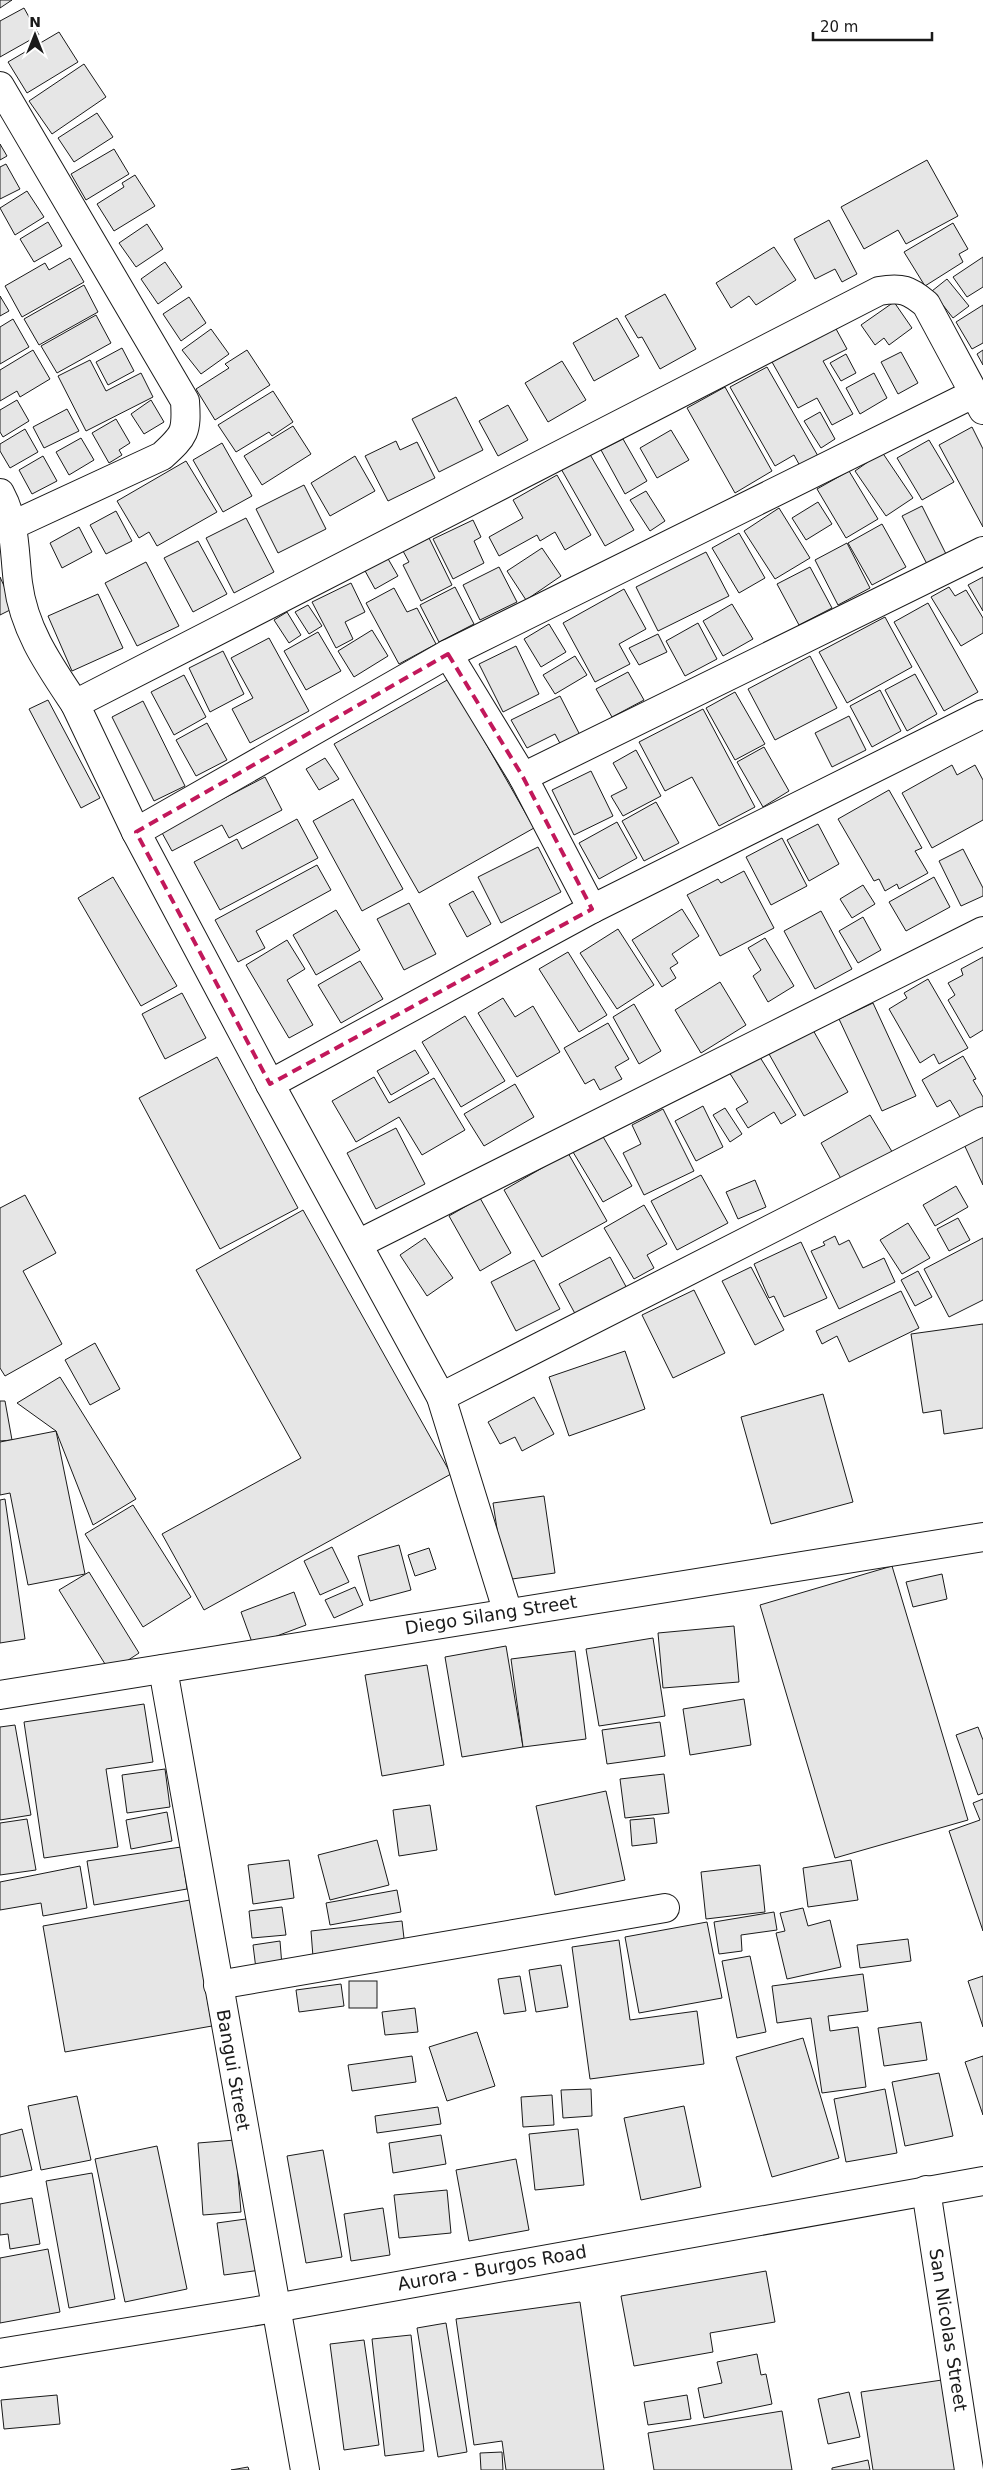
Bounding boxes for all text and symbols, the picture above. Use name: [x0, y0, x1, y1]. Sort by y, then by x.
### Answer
north arrow: [10, 10, 60, 60]
scale bar: [813, 10, 932, 42]
text: N: [29, 14, 41, 30]
text: 20 m: [820, 18, 858, 36]
street label: Diego Silang Street: [403, 1591, 578, 1638]
street label: Bangui Street: [212, 2008, 255, 2132]
street label: Aurora - Burgos Road: [396, 2241, 588, 2294]
street label: San Nicolas Street: [925, 2247, 972, 2413]

